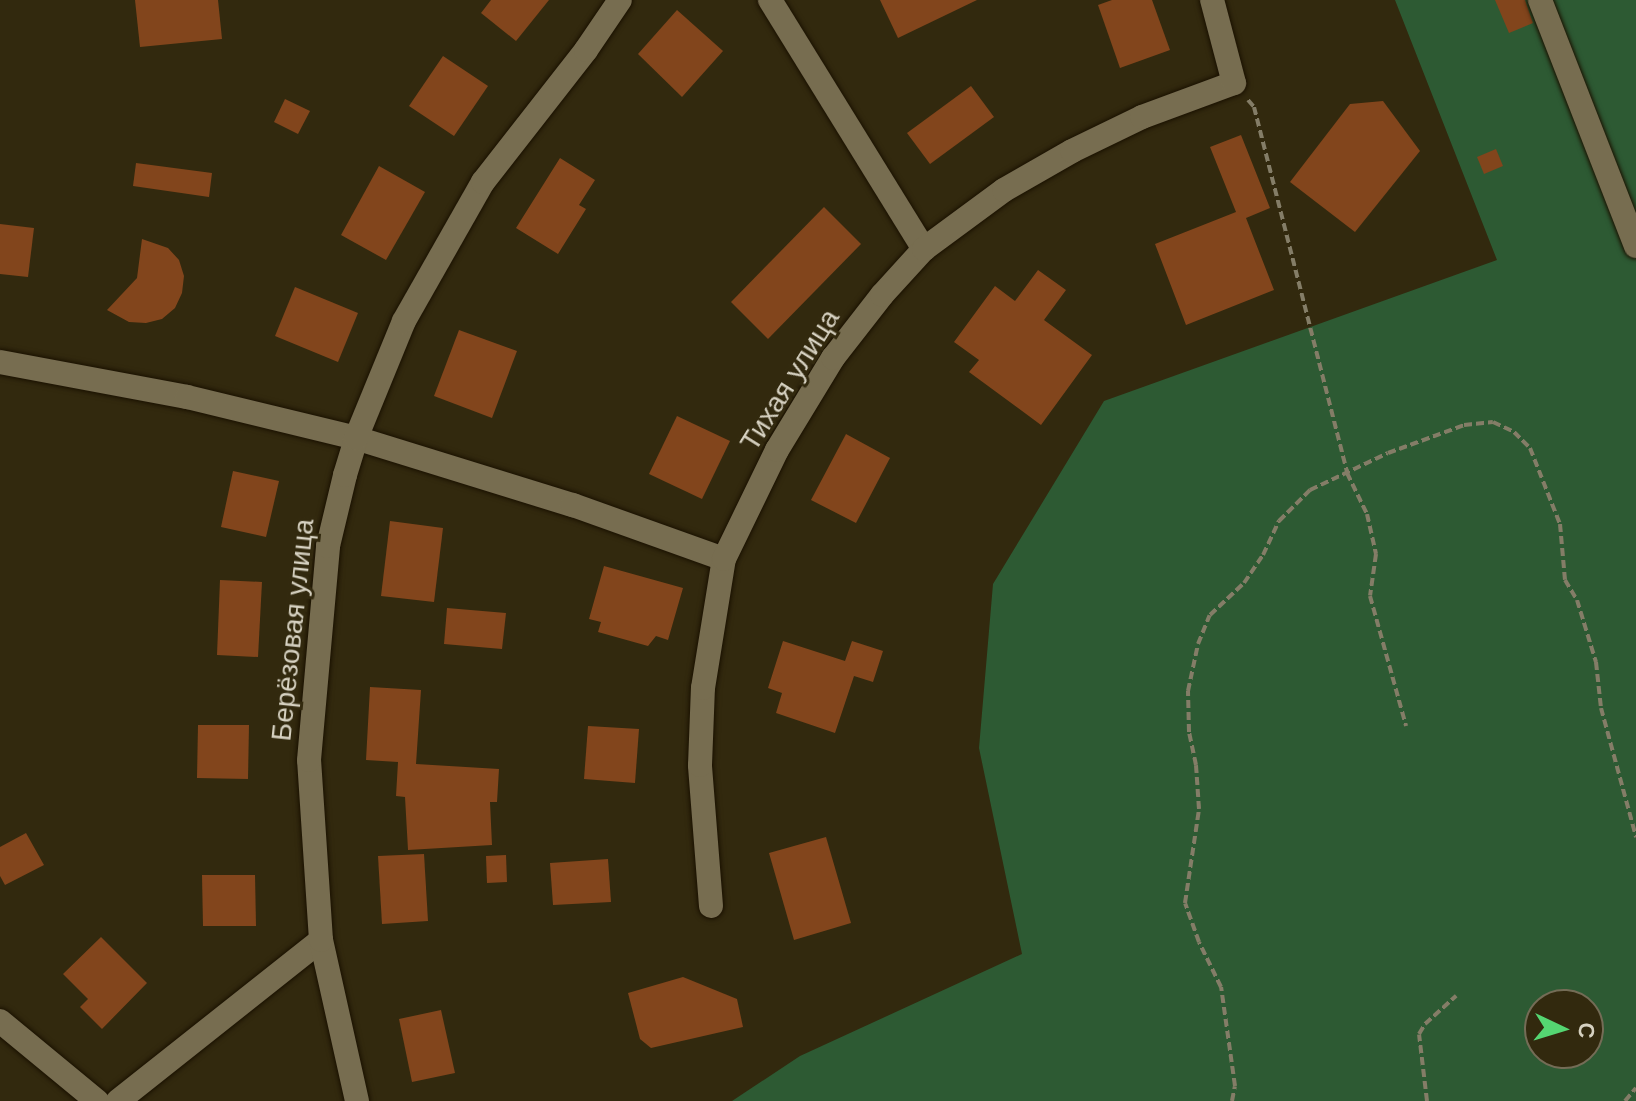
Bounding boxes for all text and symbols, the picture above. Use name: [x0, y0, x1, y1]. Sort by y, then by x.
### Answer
street label: Тихая улица: [733, 303, 847, 457]
street label: Берёзовая улица: [265, 517, 321, 743]
north arrow: [1524, 989, 1604, 1069]
text: С: [1573, 1022, 1599, 1039]

